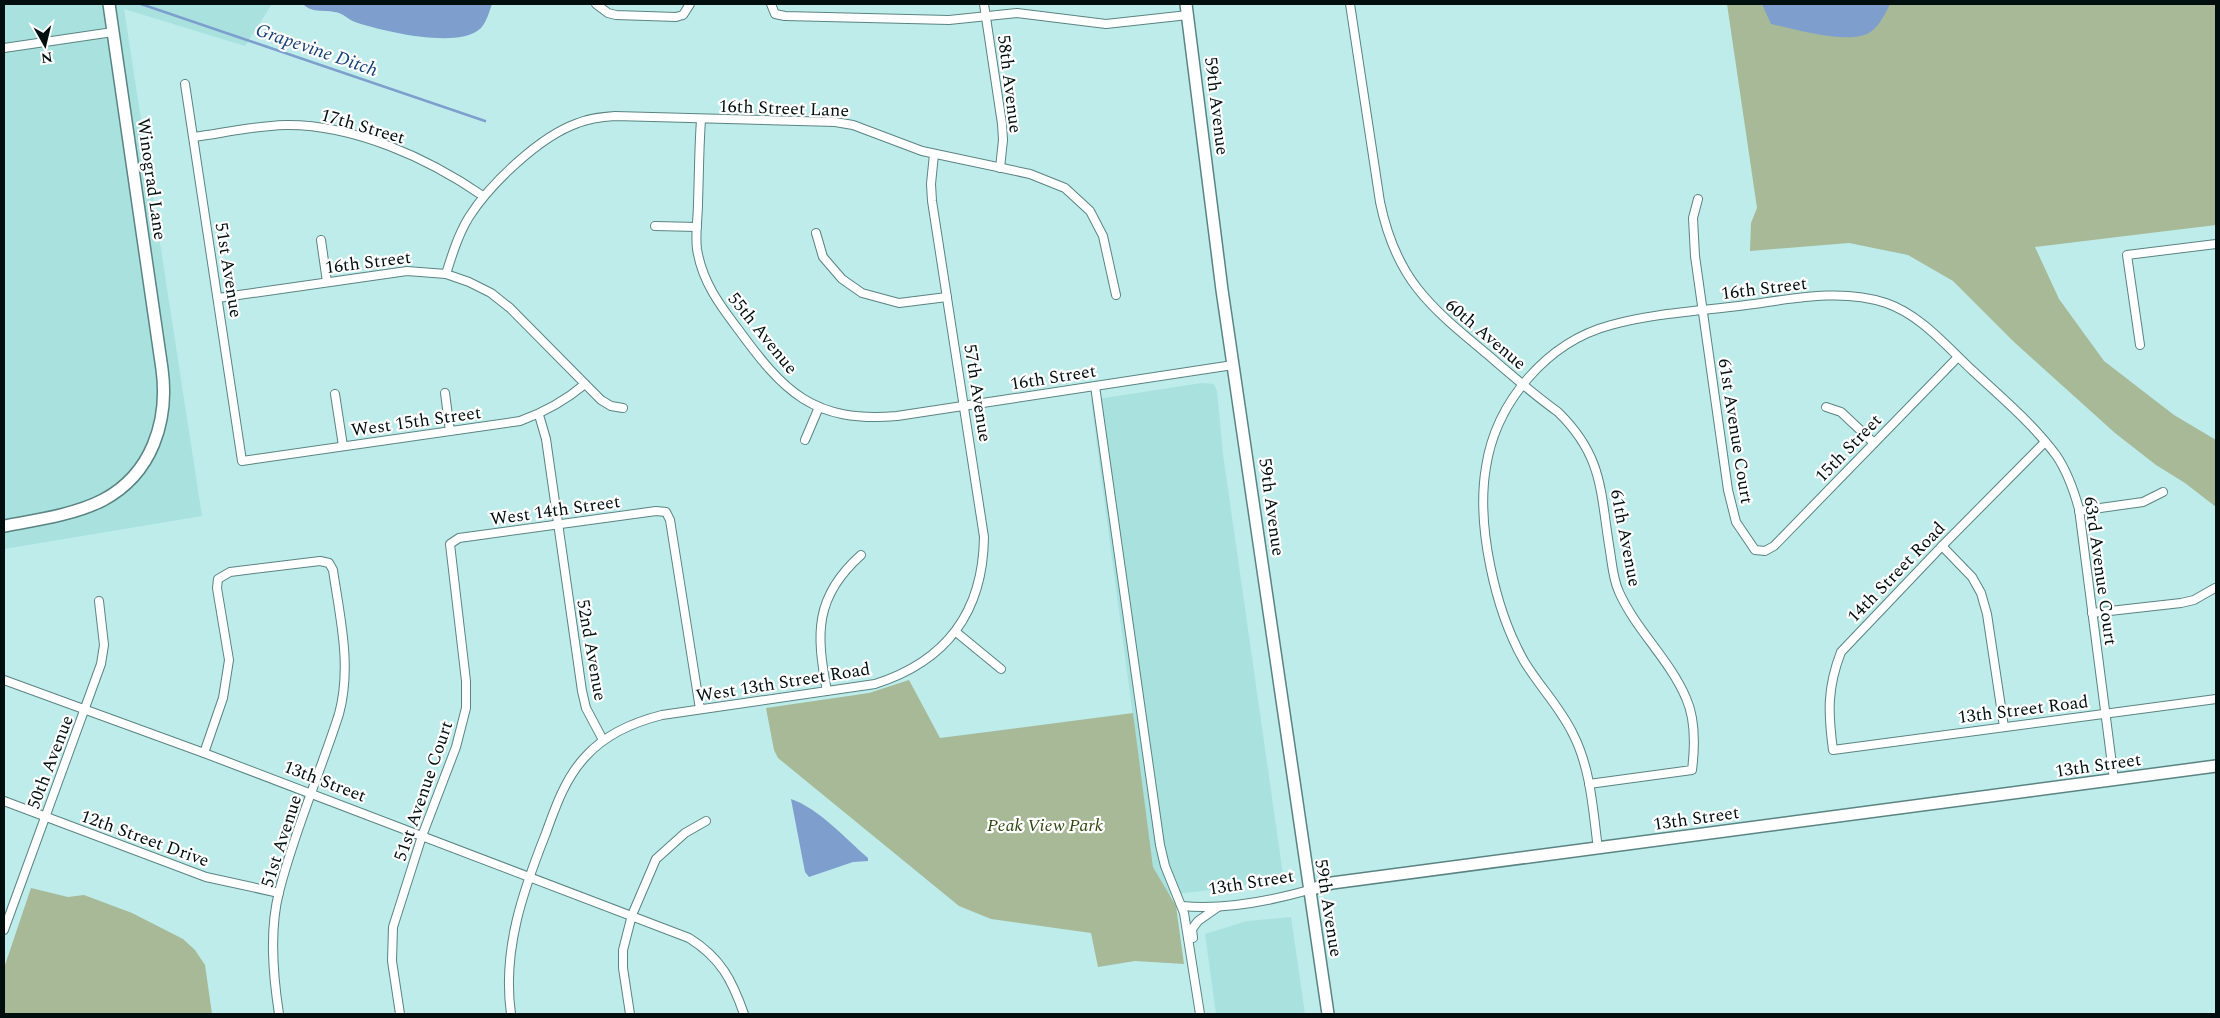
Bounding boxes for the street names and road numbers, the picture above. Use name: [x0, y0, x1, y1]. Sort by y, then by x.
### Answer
street label: 58th Avenue: [990, 33, 1029, 135]
street label: 59th Avenue: [1197, 55, 1236, 157]
street label: 16th Street Lane: [718, 93, 850, 124]
street label: 17th Street: [318, 102, 408, 151]
street label: Winograd Lane: [130, 116, 173, 242]
street label: 51st Avenue: [208, 221, 249, 320]
street label: 16th Street: [323, 244, 413, 281]
street label: 16th Street: [1719, 270, 1809, 307]
street label: 55th Avenue: [721, 286, 804, 380]
street label: 60th Avenue: [1439, 292, 1532, 376]
street label: 57th Avenue: [956, 342, 999, 444]
street label: 61st Avenue Court: [1711, 356, 1760, 506]
street label: 16th Street: [1008, 357, 1098, 398]
street label: West 15th Street: [349, 399, 483, 444]
street label: 15th Street: [1809, 408, 1888, 489]
street label: 59th Avenue: [1251, 456, 1292, 558]
street label: 61th Avenue: [1603, 487, 1648, 589]
street label: West 14th Street: [488, 488, 622, 533]
street label: 63rd Avenue Court: [2077, 495, 2124, 647]
street label: 14th Street Road: [1841, 516, 1952, 629]
street label: 52nd Avenue: [569, 597, 614, 703]
street label: West 13th Street Road: [694, 655, 872, 710]
street label: 13th Street Road: [1956, 688, 2090, 731]
street label: 50th Avenue: [20, 711, 81, 813]
street label: 51st Avenue Court: [387, 717, 460, 865]
street label: 13th Street: [2053, 746, 2143, 785]
street label: 13th Street: [280, 753, 370, 810]
street label: 51st Avenue: [254, 791, 309, 891]
street label: 13th Street: [1651, 799, 1741, 838]
street label: 12th Street Drive: [77, 803, 213, 874]
street label: 59th Avenue: [1307, 857, 1350, 959]
street label: 13th Street: [1206, 862, 1296, 903]

